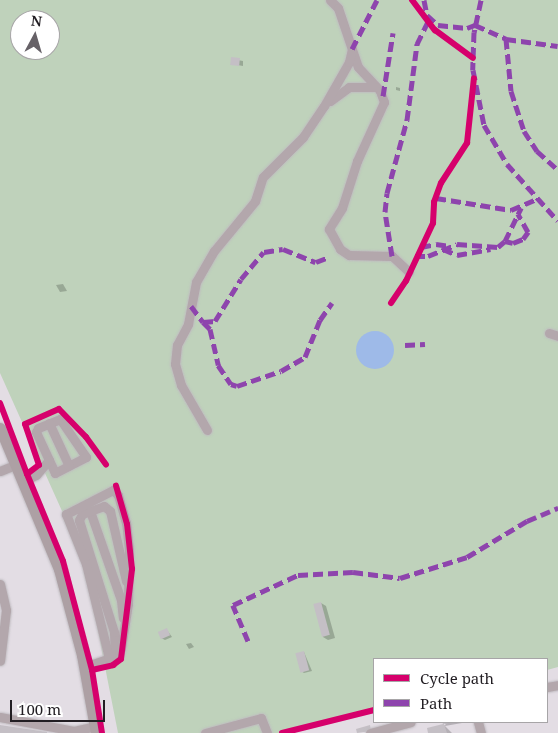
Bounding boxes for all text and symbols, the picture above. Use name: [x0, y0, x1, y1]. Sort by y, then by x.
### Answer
north arrow: [10, 10, 60, 60]
text: N: [30, 11, 43, 31]
legend: [373, 658, 548, 723]
text: Cycle path: [420, 668, 494, 688]
scale bar: [12, 690, 108, 722]
text: Path: [420, 693, 452, 713]
text: 100 m: [18, 699, 61, 719]

